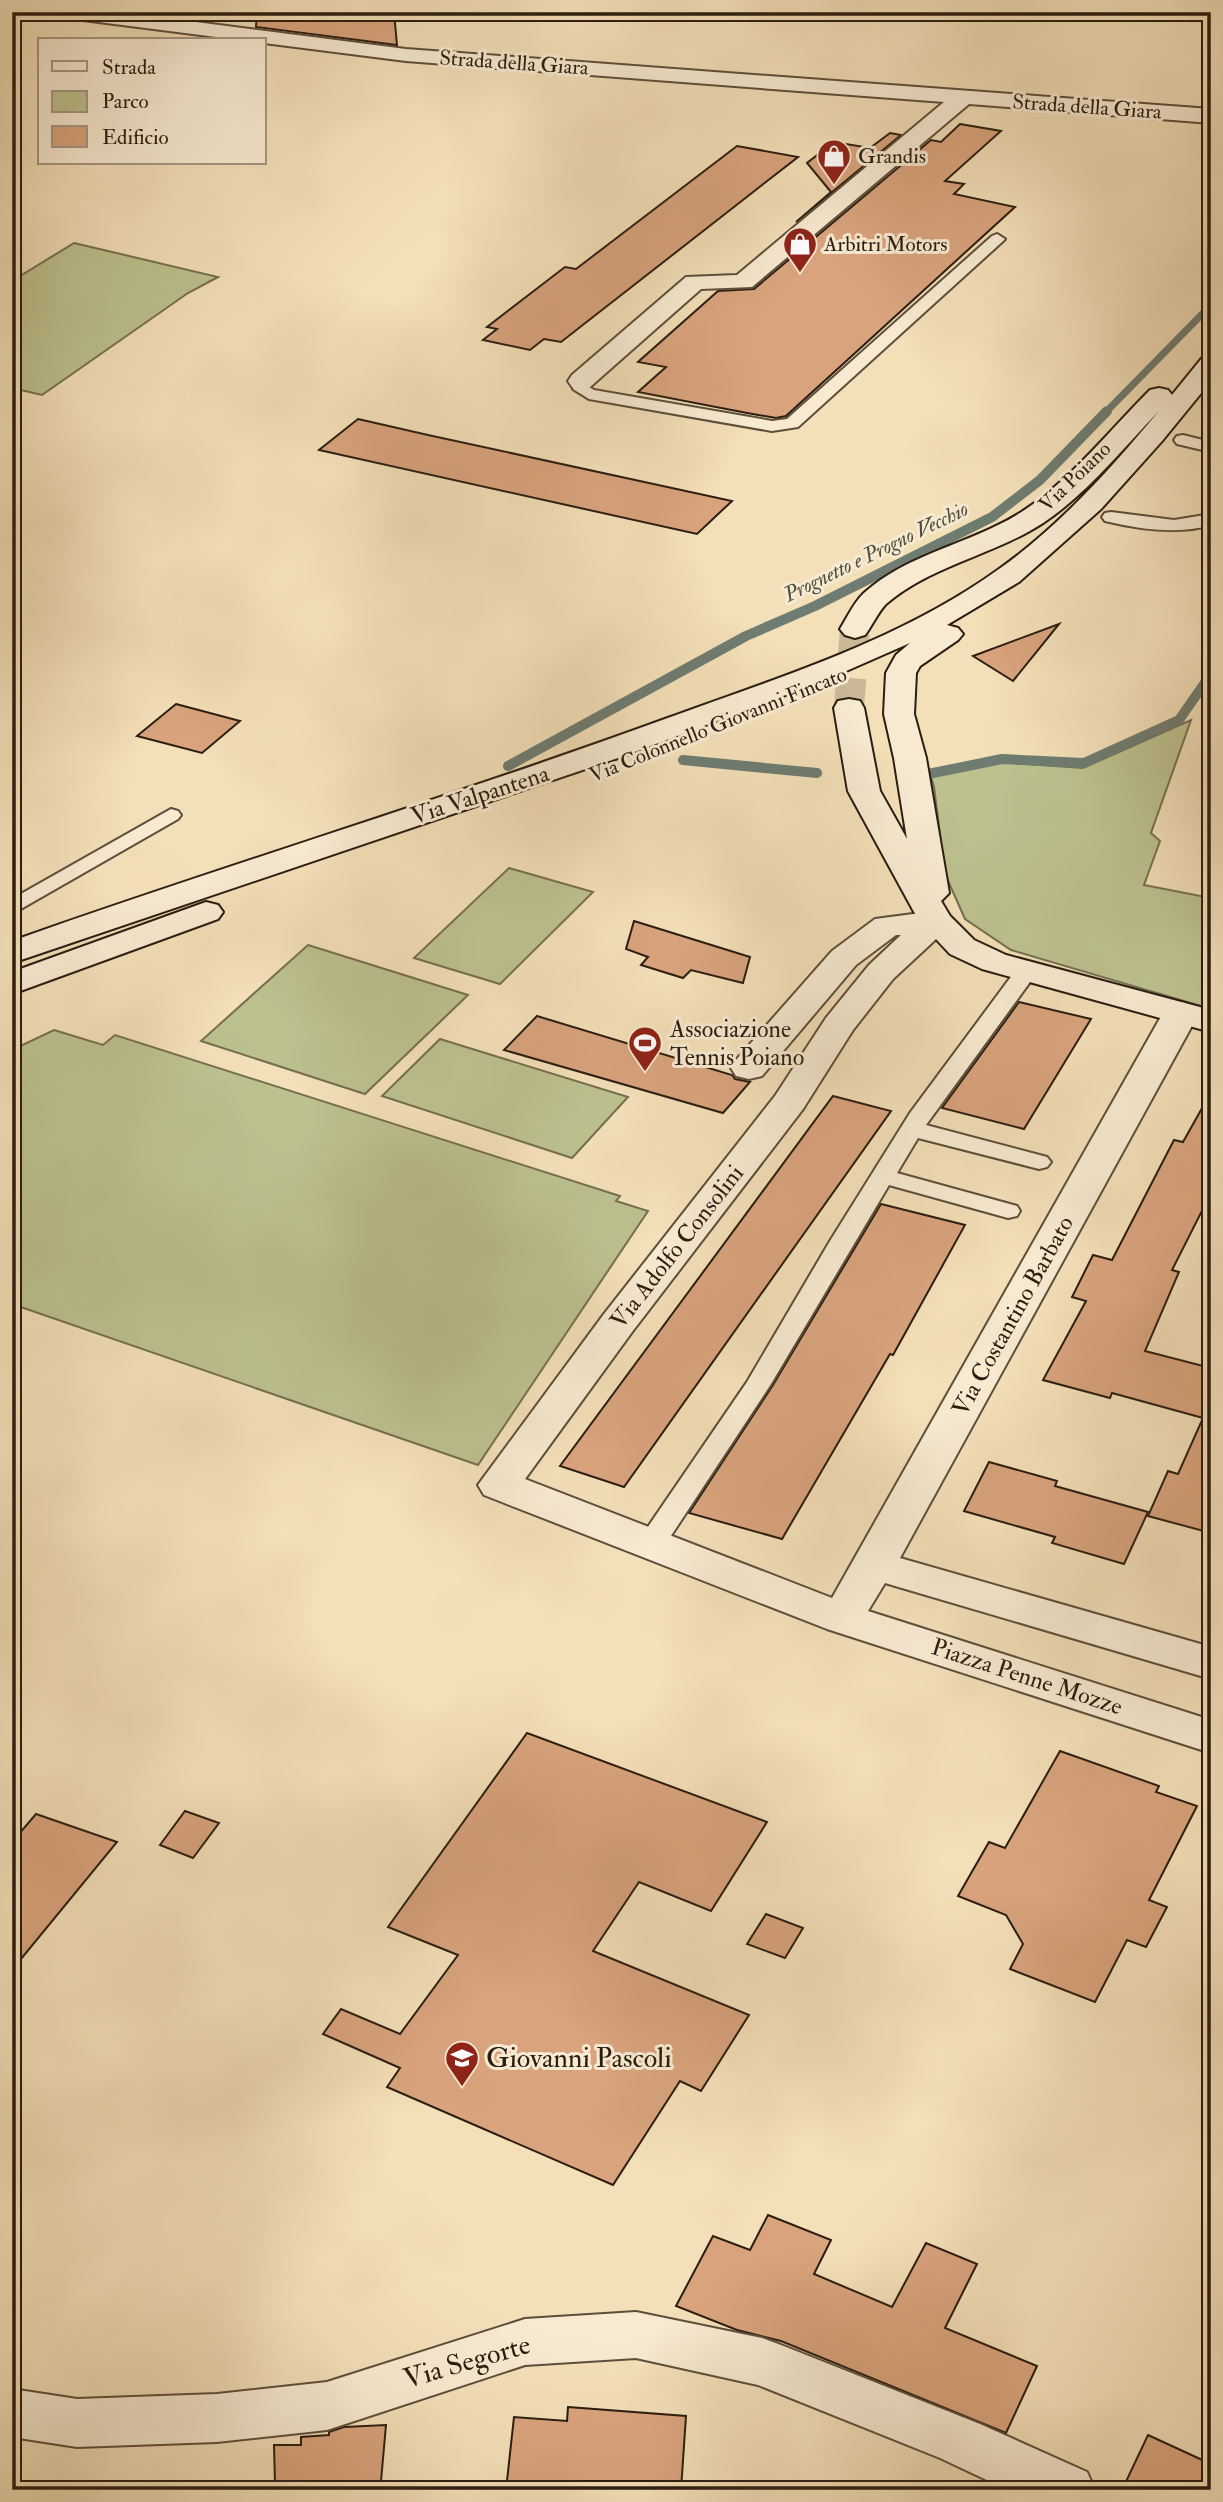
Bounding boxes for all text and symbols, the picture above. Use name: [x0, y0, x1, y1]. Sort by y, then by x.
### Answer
legend: [38, 38, 266, 164]
street label: Strada della Giara: [438, 44, 590, 82]
text: Strada: [102, 54, 156, 81]
text: Parco: [102, 88, 149, 115]
street label: Strada della Giara: [1011, 88, 1163, 126]
text: Edificio: [102, 124, 169, 151]
shop icon: Grandis: [815, 137, 853, 186]
place label: Grandis: [858, 143, 926, 170]
shop icon: Arbitri Motors: [781, 225, 819, 274]
place label: Arbitri Motors: [823, 231, 947, 258]
street label: Via Poiano: [1033, 436, 1117, 518]
water label: Prognetto e Progno Vecchio: [778, 496, 973, 609]
street label: Via Colonnello Giovanni Fincato: [585, 661, 851, 789]
street label: Via Valpantena: [407, 758, 554, 832]
place label: Associazione Tennis Poiano: [669, 1014, 804, 1073]
sports icon: Associazione Tennis Poiano: [626, 1024, 664, 1073]
street label: Via Adolfo Consolini: [603, 1159, 751, 1335]
street label: Via Costantino Barbato: [945, 1211, 1081, 1421]
street label: Piazza Penne Mozze: [927, 1631, 1127, 1723]
school or university icon: Giovanni Pascoli: [443, 2039, 481, 2088]
place label: Giovanni Pascoli: [486, 2041, 672, 2076]
street label: Via Segorte: [400, 2327, 535, 2397]

